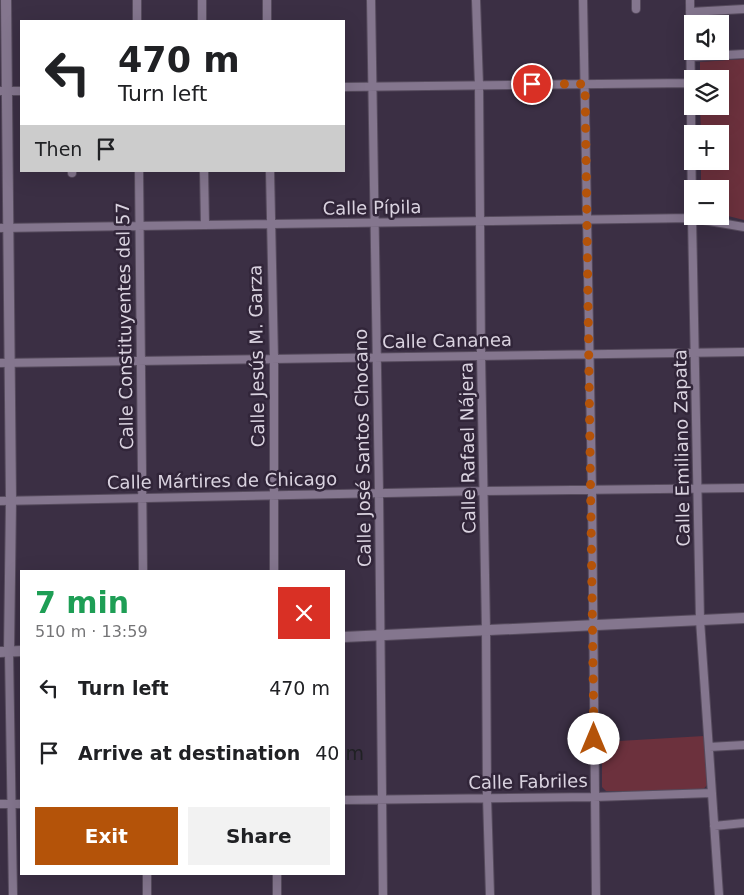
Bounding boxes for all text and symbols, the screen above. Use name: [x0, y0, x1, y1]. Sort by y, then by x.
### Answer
map controls: [684, 15, 729, 225]
button: sound: [684, 15, 729, 60]
icon: left: [35, 40, 100, 105]
text: 470 m: [118, 40, 240, 80]
pin: [511, 63, 553, 105]
icon: arrive: [518, 70, 546, 98]
button: layers: [684, 70, 729, 115]
text: Turn left: [118, 81, 207, 106]
button: +: [684, 125, 729, 170]
icon: arrive: [92, 135, 120, 163]
text: Then: [35, 138, 82, 160]
button: −: [684, 180, 729, 225]
street label: Calle Pípila: [322, 196, 422, 219]
street label: Calle Constituyentes del 57: [112, 202, 137, 450]
street label: Calle Jesús M. Garza: [244, 265, 269, 447]
street label: Calle José Santos Chocano: [350, 329, 375, 567]
street label: Calle Cananea: [382, 329, 512, 352]
street label: Calle Emiliano Zapata: [669, 349, 694, 547]
street label: Calle Rafael Nájera: [456, 362, 479, 534]
street label: Calle Mártires de Chicago: [107, 468, 337, 493]
text: 7 min: [35, 585, 129, 620]
button: close: [278, 587, 330, 639]
text: 510 m · 13:59: [35, 622, 148, 641]
icon: left: [35, 674, 63, 702]
text: Turn left: [78, 677, 169, 699]
text: 470 m: [269, 677, 330, 699]
position arrow: [567, 712, 619, 764]
icon: arrive: [35, 739, 63, 767]
text: Arrive at destination: [78, 742, 300, 764]
text: 40 m: [315, 742, 364, 764]
street label: Calle Fabriles: [468, 770, 588, 793]
button: Exit: [35, 807, 178, 865]
button: Share: [188, 807, 330, 865]

